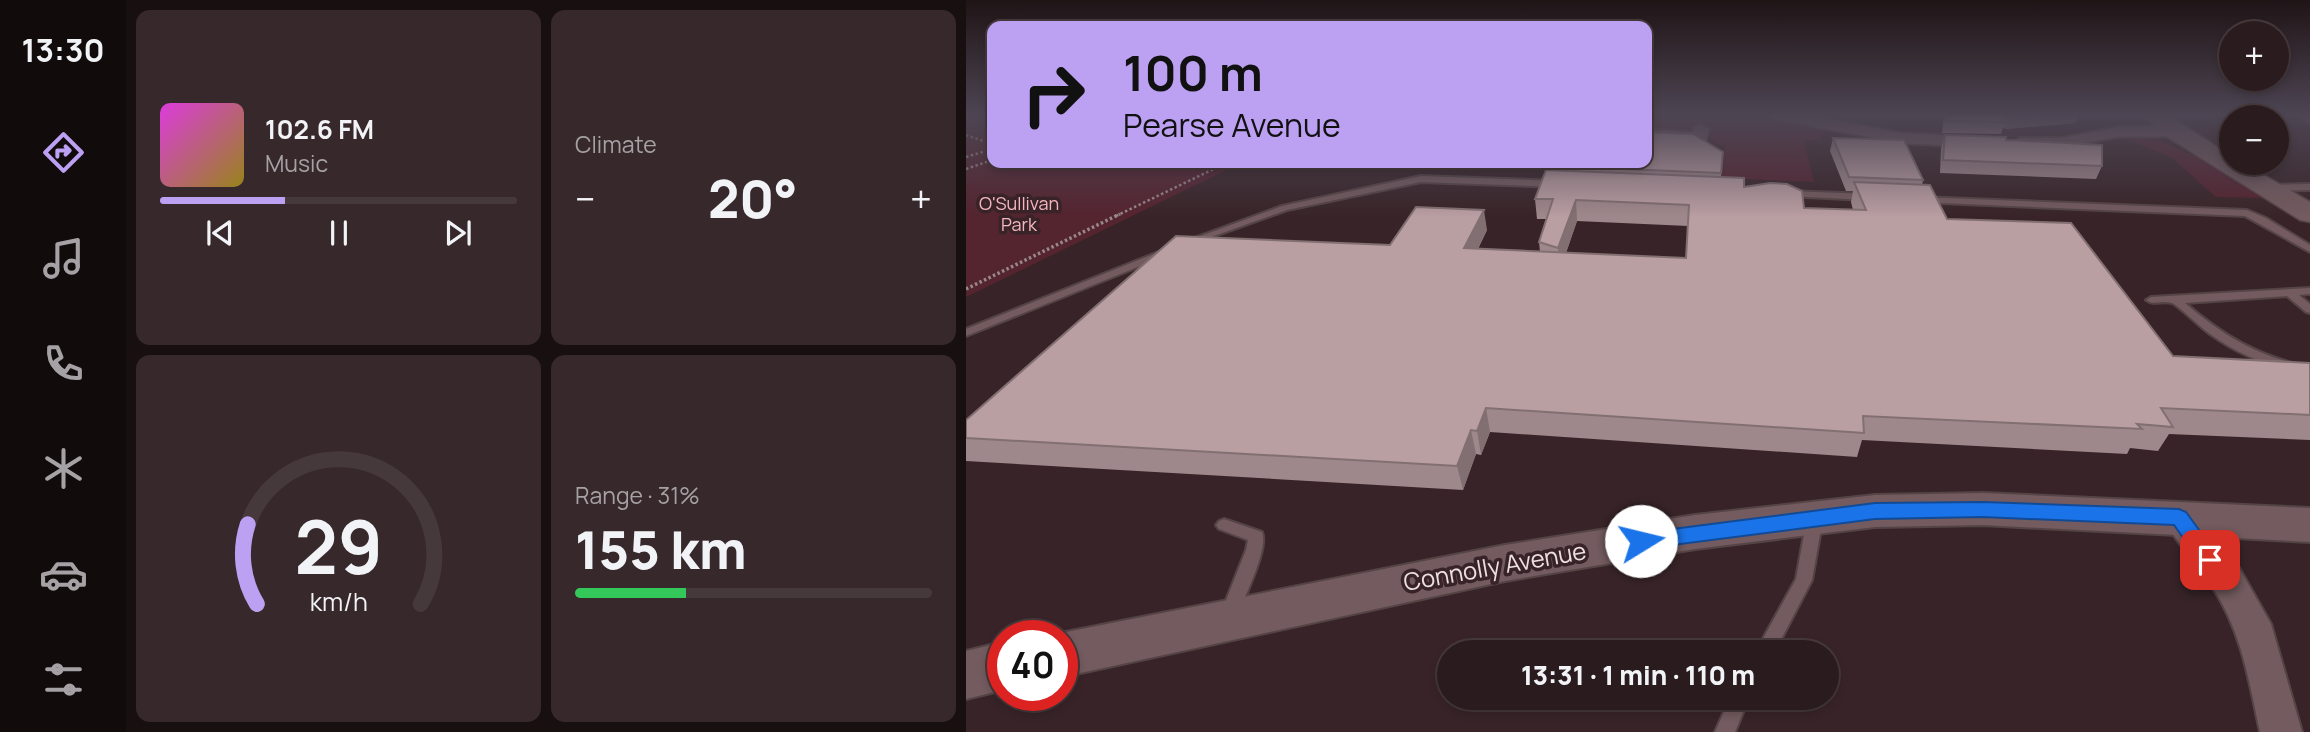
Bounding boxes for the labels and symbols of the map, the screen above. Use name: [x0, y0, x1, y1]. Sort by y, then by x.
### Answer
park label: O'Sullivan Park: [979, 191, 1059, 236]
position arrow: [1604, 504, 1678, 578]
pin: [2180, 530, 2240, 590]
street label: Connolly Avenue: [1401, 533, 1589, 598]
speed limit sign: 40: [987, 620, 1078, 711]

